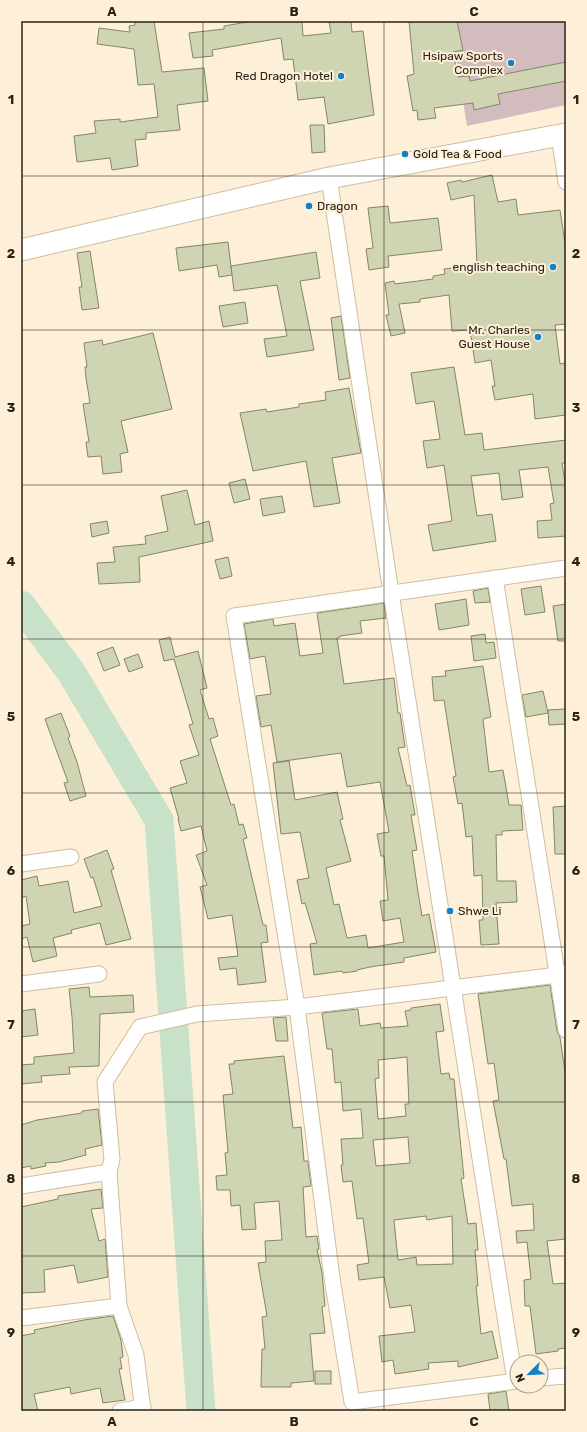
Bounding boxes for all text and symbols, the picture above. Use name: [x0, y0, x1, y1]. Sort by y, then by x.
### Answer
text: A: [107, 4, 117, 19]
text: B: [289, 4, 299, 19]
text: C: [469, 4, 479, 19]
place label: Hsipaw Sports Complex: [422, 49, 504, 77]
marker: Hsipaw Sports Complex: [506, 58, 516, 68]
place label: Red Dragon Hotel: [235, 69, 333, 83]
marker: Red Dragon Hotel: [336, 71, 346, 81]
text: 1: [8, 92, 14, 107]
text: 1: [573, 92, 579, 107]
place label: Gold Tea & Food: [413, 147, 502, 161]
marker: Gold Tea & Food: [400, 149, 410, 159]
place label: Dragon: [317, 199, 358, 213]
marker: Dragon: [304, 201, 314, 211]
text: 2: [7, 246, 15, 261]
text: 2: [572, 246, 580, 261]
place label: english teaching: [453, 260, 545, 274]
marker: english teaching: [548, 262, 558, 272]
place label: Mr. Charles Guest House: [459, 323, 530, 351]
marker: Mr. Charles Guest House: [533, 332, 543, 342]
text: 3: [7, 400, 16, 415]
text: 3: [572, 400, 581, 415]
text: 4: [7, 554, 16, 569]
text: 4: [572, 554, 581, 569]
text: 5: [7, 709, 15, 724]
text: 5: [572, 709, 580, 724]
text: 6: [7, 863, 16, 878]
text: 6: [572, 863, 581, 878]
place label: Shwe Li: [458, 904, 502, 918]
marker: Shwe Li: [445, 906, 455, 916]
text: 7: [7, 1017, 15, 1032]
text: 7: [572, 1017, 580, 1032]
text: 8: [7, 1171, 16, 1186]
text: 8: [572, 1171, 581, 1186]
text: 9: [7, 1325, 15, 1340]
text: 9: [572, 1325, 580, 1340]
north arrow: [509, 1354, 549, 1394]
text: N: [513, 1372, 528, 1384]
text: A: [107, 1414, 117, 1429]
text: B: [289, 1414, 299, 1429]
text: C: [469, 1414, 479, 1429]

